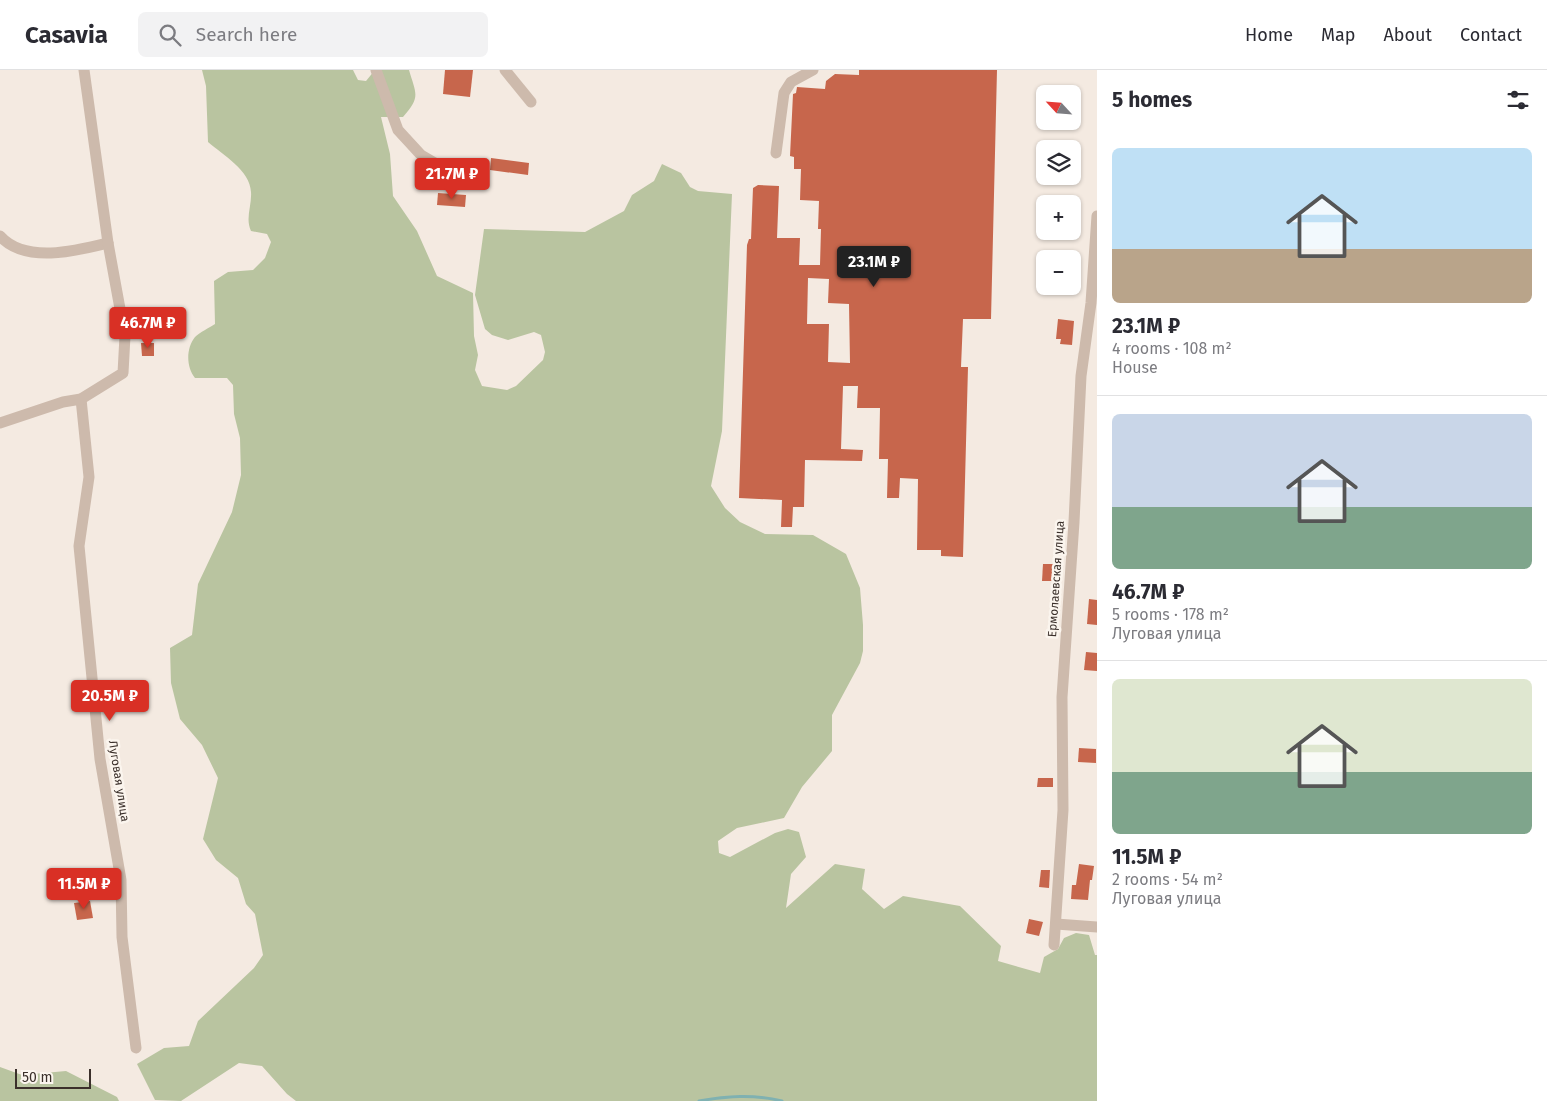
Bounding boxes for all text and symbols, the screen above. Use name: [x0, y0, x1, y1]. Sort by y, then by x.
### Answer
search box: [138, 12, 488, 57]
text: Casavia: [25, 21, 108, 49]
icon: search: [156, 21, 184, 49]
text: Search here: [196, 23, 297, 46]
text: Home: [1245, 24, 1293, 46]
text: Map: [1321, 24, 1355, 46]
text: About: [1383, 24, 1432, 46]
text: Contact: [1460, 24, 1522, 46]
north arrow: [1036, 85, 1081, 130]
map controls: [1036, 85, 1081, 295]
icon: filters: [1504, 86, 1532, 114]
text: 5 homes: [1112, 87, 1192, 113]
button: layers: [1036, 140, 1081, 185]
pin: 21.7M ₽: [406, 158, 498, 200]
text: 21.7M ₽: [426, 164, 478, 183]
icon: home: [1277, 181, 1367, 271]
button: +: [1036, 195, 1081, 240]
pin: 23.1M ₽: [828, 246, 920, 288]
button: −: [1036, 250, 1081, 295]
text: 23.1M ₽: [848, 252, 900, 271]
pin: 46.7M ₽: [102, 306, 194, 349]
text: 46.7M ₽: [120, 313, 176, 332]
text: 23.1M ₽: [1112, 313, 1180, 339]
text: 4 rooms · 108 m²: [1112, 339, 1232, 358]
text: House: [1112, 358, 1158, 377]
icon: home: [1277, 446, 1367, 536]
street label: Ермолаевская улица: [1045, 520, 1067, 638]
text: 46.7M ₽: [1112, 579, 1185, 605]
text: 5 rooms · 178 m²: [1112, 605, 1229, 624]
text: Луговая улица: [1112, 624, 1221, 643]
pin: 20.5M ₽: [64, 680, 156, 722]
text: 20.5M ₽: [82, 686, 138, 705]
icon: home: [1277, 711, 1367, 801]
street label: Луговая улица: [106, 739, 132, 823]
text: 11.5M ₽: [1112, 844, 1182, 870]
pin: 11.5M ₽: [38, 868, 130, 910]
text: 2 rooms · 54 m²: [1112, 870, 1223, 889]
text: 11.5M ₽: [57, 874, 111, 893]
text: Луговая улица: [1112, 889, 1221, 908]
scale bar: [15, 1066, 91, 1089]
text: 50 m: [22, 1069, 53, 1086]

